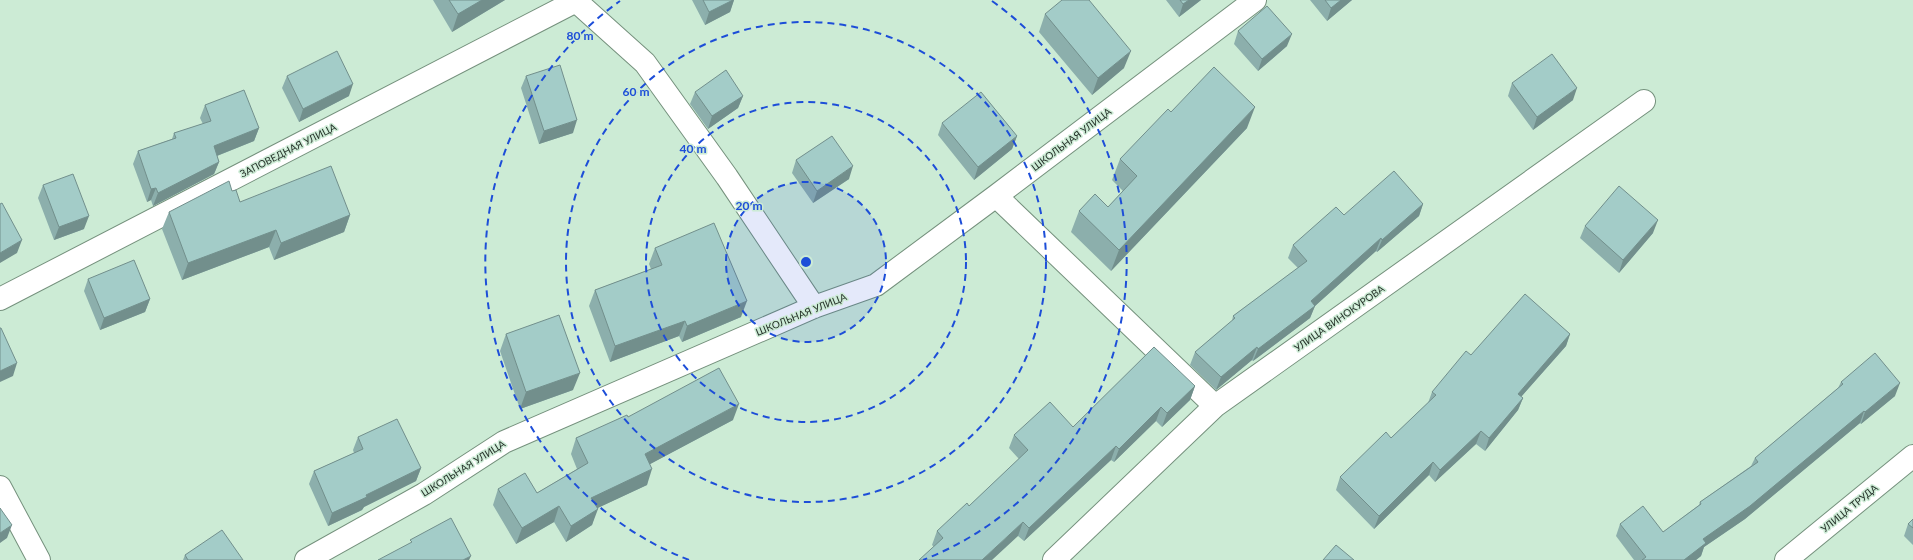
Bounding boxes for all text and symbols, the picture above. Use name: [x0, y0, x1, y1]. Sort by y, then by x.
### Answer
text: 80 m: [567, 28, 593, 43]
text: 60 m: [623, 84, 649, 99]
street label: ШКОЛЬНАЯ УЛИЦА: [1029, 105, 1114, 173]
street label: ЗАПОВЕДНАЯ УЛИЦА: [238, 120, 338, 180]
text: 40 m: [680, 141, 706, 156]
text: 20 m: [736, 198, 762, 213]
centre of rings: [799, 255, 813, 269]
street label: УЛИЦА ВИНОКУРОВА: [1292, 282, 1387, 354]
street label: ШКОЛЬНАЯ УЛИЦА: [754, 290, 848, 338]
street label: ШКОЛЬНАЯ УЛИЦА: [419, 437, 508, 499]
street label: УЛИЦА ТРУДА: [1818, 481, 1880, 535]

